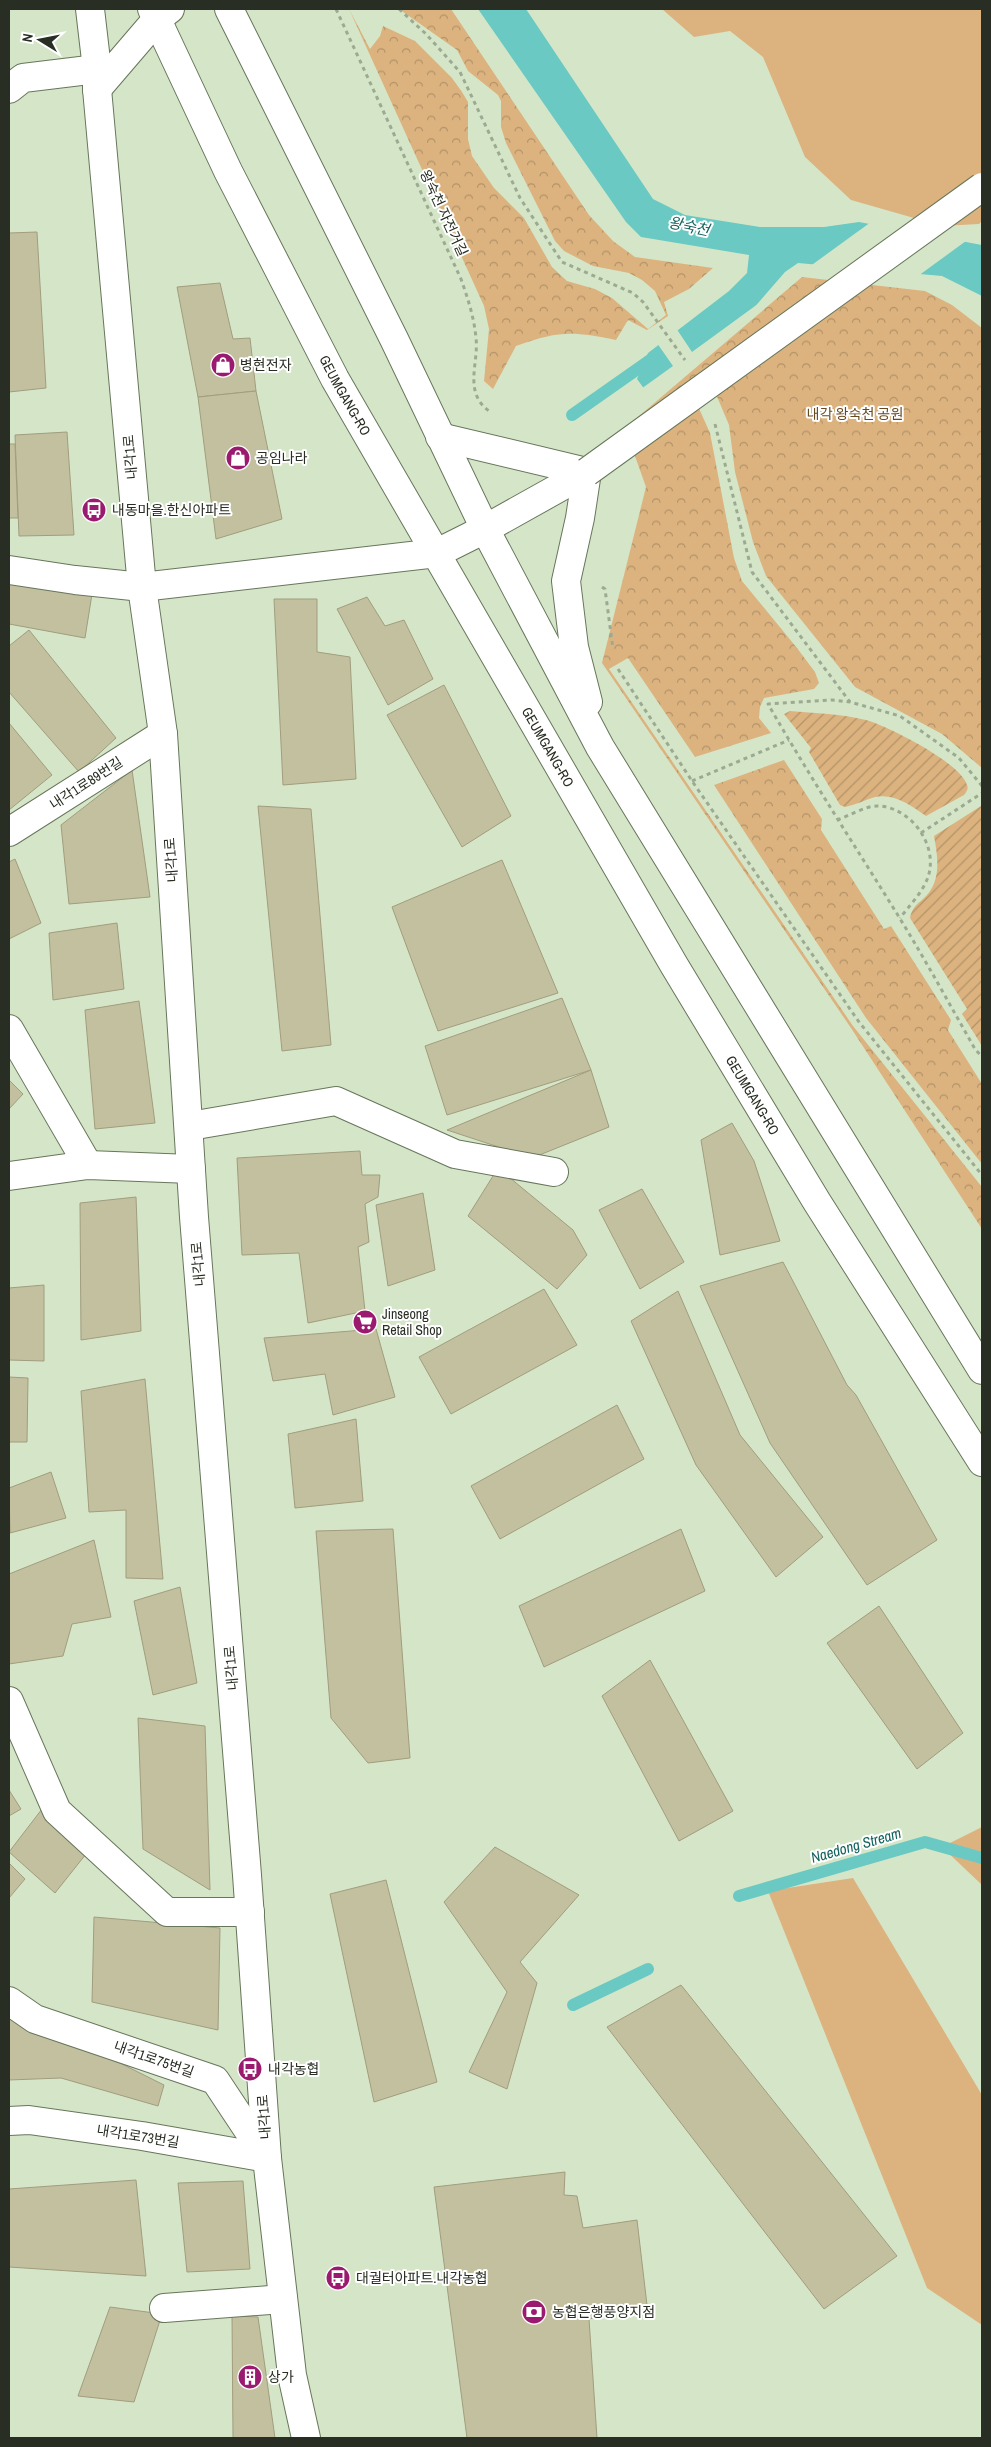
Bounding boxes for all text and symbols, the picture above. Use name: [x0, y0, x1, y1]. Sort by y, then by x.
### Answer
north arrow: [15, 15, 65, 65]
text: N: [18, 32, 37, 43]
street label: 왕숙천 자전거길: [416, 167, 472, 259]
water label: 왕숙천: [667, 211, 714, 241]
shop icon: 병현전자: [210, 352, 236, 378]
street label: GEUMGANG-RO: [315, 352, 375, 439]
place label: 병현전자: [240, 356, 292, 374]
park label: 내각 왕숙천 공원: [807, 405, 903, 423]
street label: 내각1로: [119, 434, 141, 480]
shop icon: 공임나라: [225, 445, 251, 471]
place label: 공임나라: [256, 449, 308, 467]
bus stop icon: 내동마을.한신아파트: [81, 497, 107, 523]
place label: 내동마을.한신아파트: [112, 501, 231, 519]
street label: GEUMGANG-RO: [518, 704, 578, 790]
street label: 내각1로89번길: [46, 753, 126, 813]
street label: 내각1로: [160, 837, 182, 883]
street label: GEUMGANG-RO: [722, 1052, 783, 1138]
street label: 내각1로: [187, 1241, 209, 1287]
place label: Jinseong Retail Shop: [382, 1305, 442, 1339]
supermarket icon: Jinseong Retail Shop: [352, 1309, 378, 1335]
street label: 내각1로: [220, 1645, 242, 1691]
water label: Naedong Stream: [808, 1822, 904, 1868]
street label: 내각1로75번길: [112, 2037, 196, 2081]
bus stop icon: 내각농협: [237, 2056, 263, 2082]
place label: 내각농협: [268, 2060, 320, 2078]
street label: 내각1로: [253, 2094, 275, 2140]
street label: 내각1로73번길: [95, 2121, 181, 2151]
bus stop icon: 대궐터아파트.내각농협: [325, 2265, 351, 2291]
place label: 대궐터아파트.내각농협: [356, 2269, 488, 2287]
bank icon: 농협은행풍양지점: [521, 2299, 547, 2325]
place label: 농협은행풍양지점: [552, 2303, 655, 2321]
building icon: 상가: [237, 2364, 263, 2390]
place label: 상가: [268, 2368, 294, 2386]

